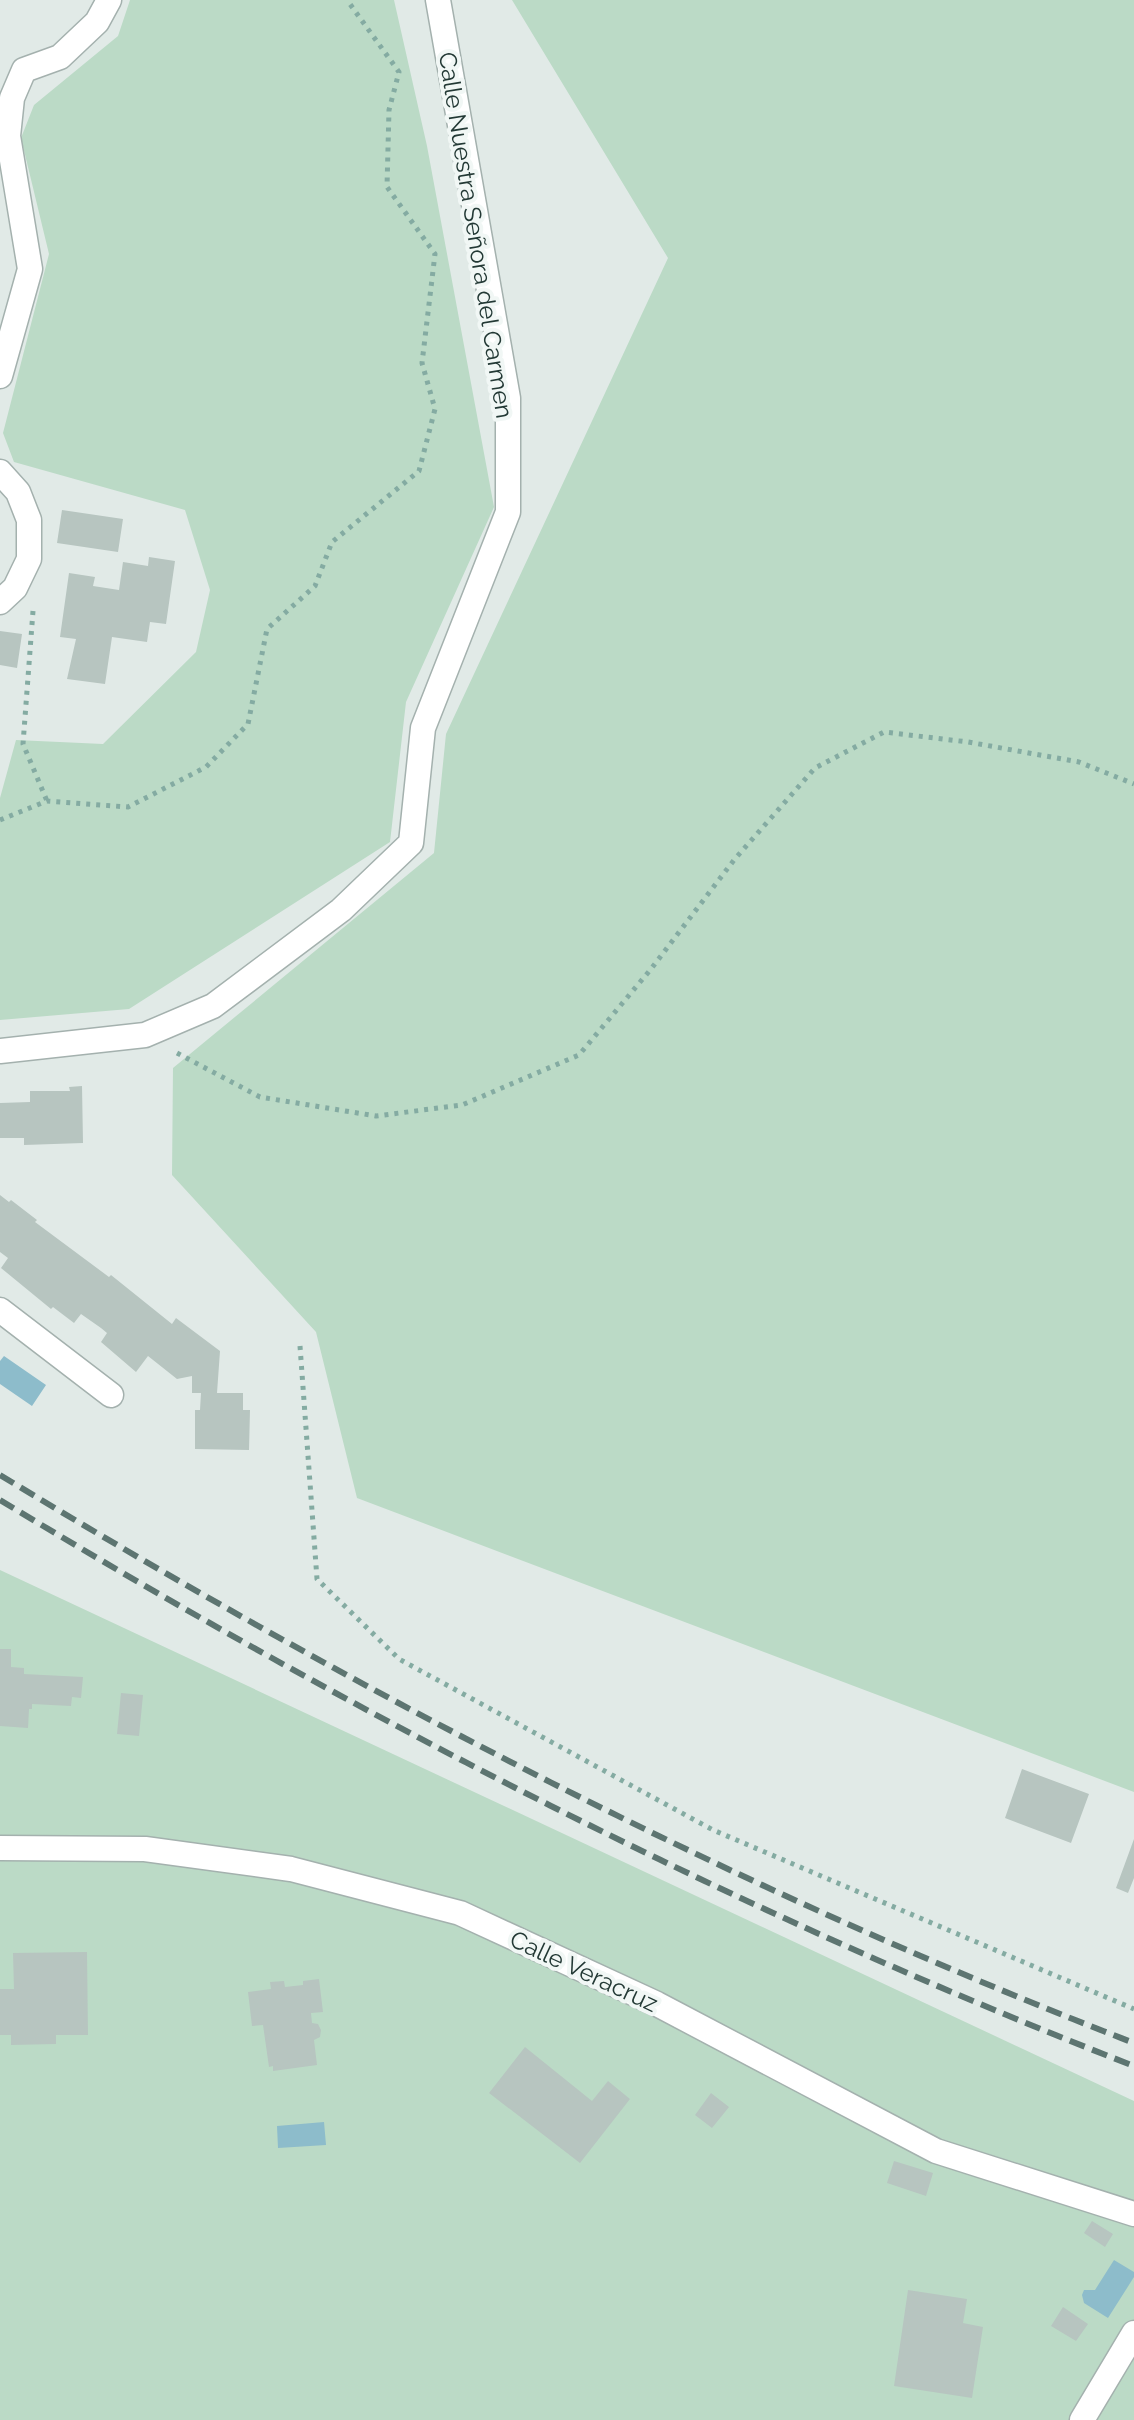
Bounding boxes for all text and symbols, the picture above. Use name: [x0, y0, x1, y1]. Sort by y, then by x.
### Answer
street label: Calle Nuestra Señora del Carmen: [433, 50, 519, 420]
street label: Calle Veracruz: [505, 1924, 663, 2018]

